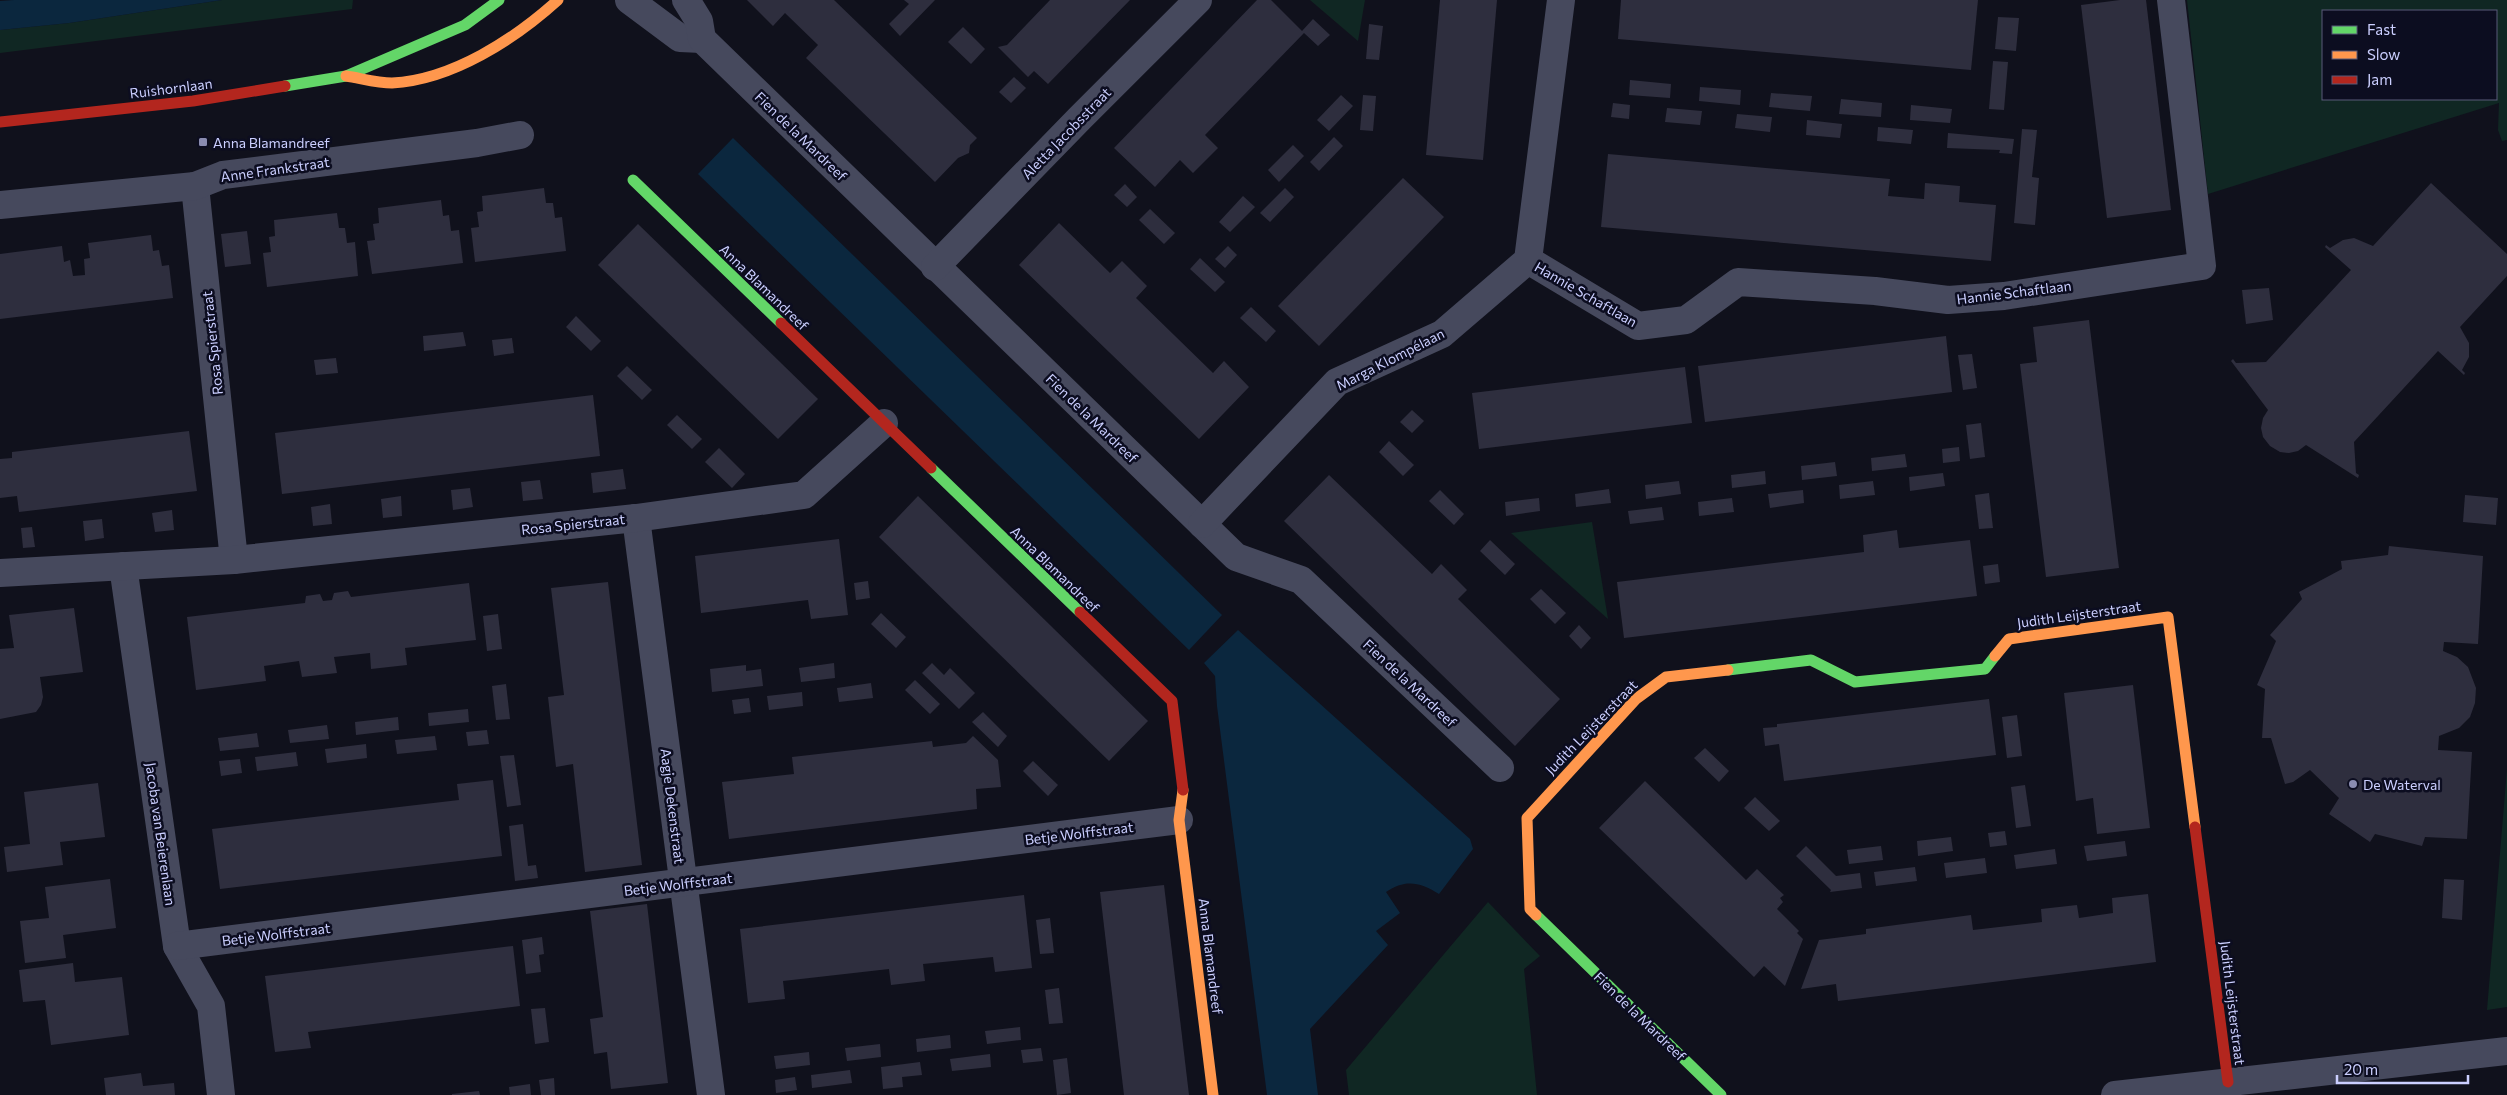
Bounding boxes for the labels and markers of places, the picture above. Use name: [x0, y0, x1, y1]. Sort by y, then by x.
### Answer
place label: Anna Blamandreef: [213, 134, 330, 151]
marker: Anna Blamandreef: [197, 136, 209, 148]
place label: De Waterval: [2363, 776, 2441, 793]
marker: De Waterval: [2347, 778, 2359, 790]

